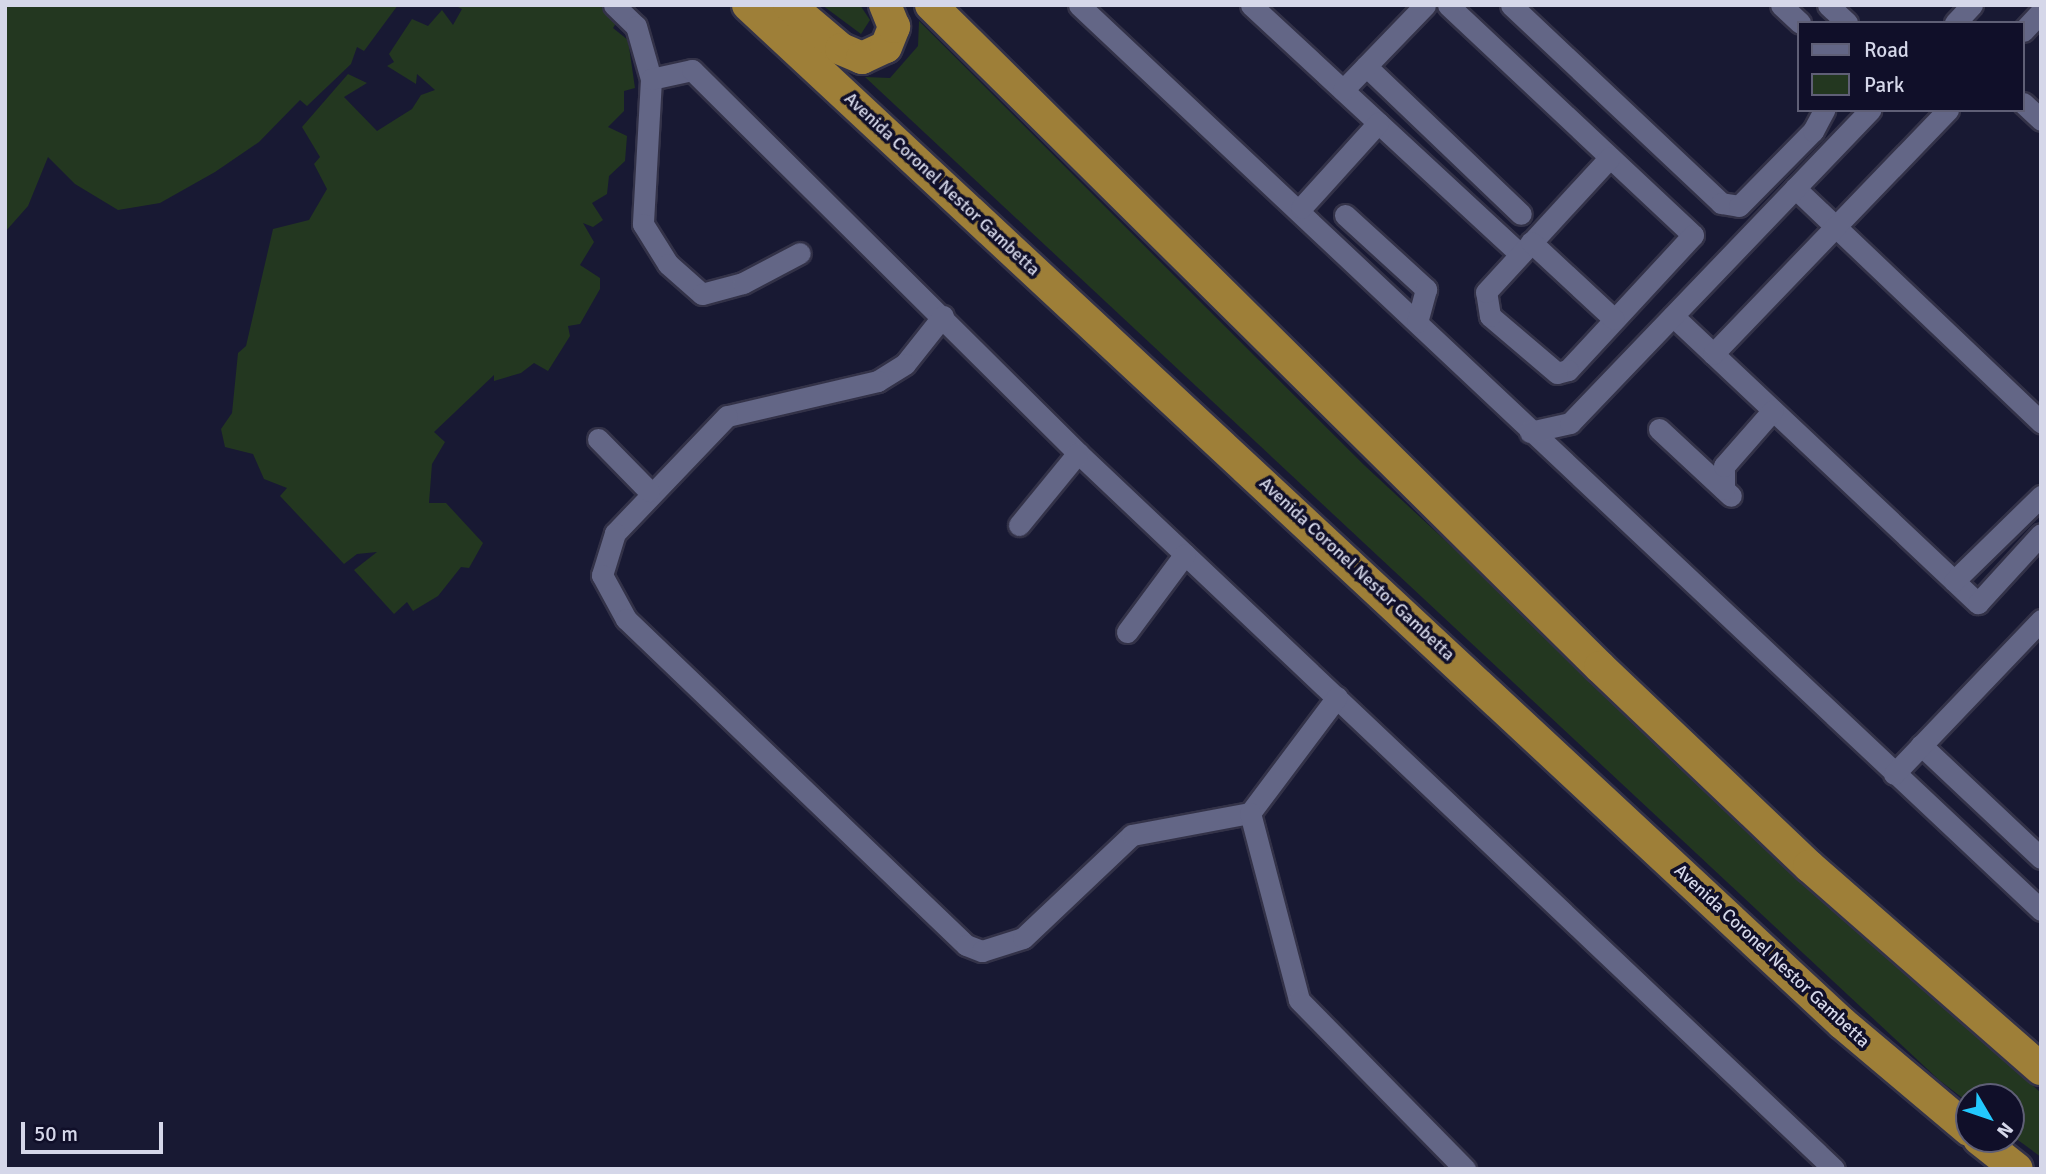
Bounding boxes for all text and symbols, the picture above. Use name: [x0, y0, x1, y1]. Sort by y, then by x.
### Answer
legend: [1798, 21, 2025, 112]
text: Road: [1864, 37, 1909, 63]
text: Park: [1864, 72, 1904, 98]
street label: Avenida Coronel Nestor Gambetta: [840, 88, 1044, 280]
street label: Avenida Coronel Nestor Gambetta: [1255, 473, 1459, 665]
street label: Avenida Coronel Nestor Gambetta: [1670, 860, 1874, 1052]
north arrow: [1955, 1083, 2025, 1153]
scale bar: [24, 1108, 166, 1152]
text: N: [1991, 1117, 2018, 1143]
text: 50 m: [34, 1121, 78, 1147]

